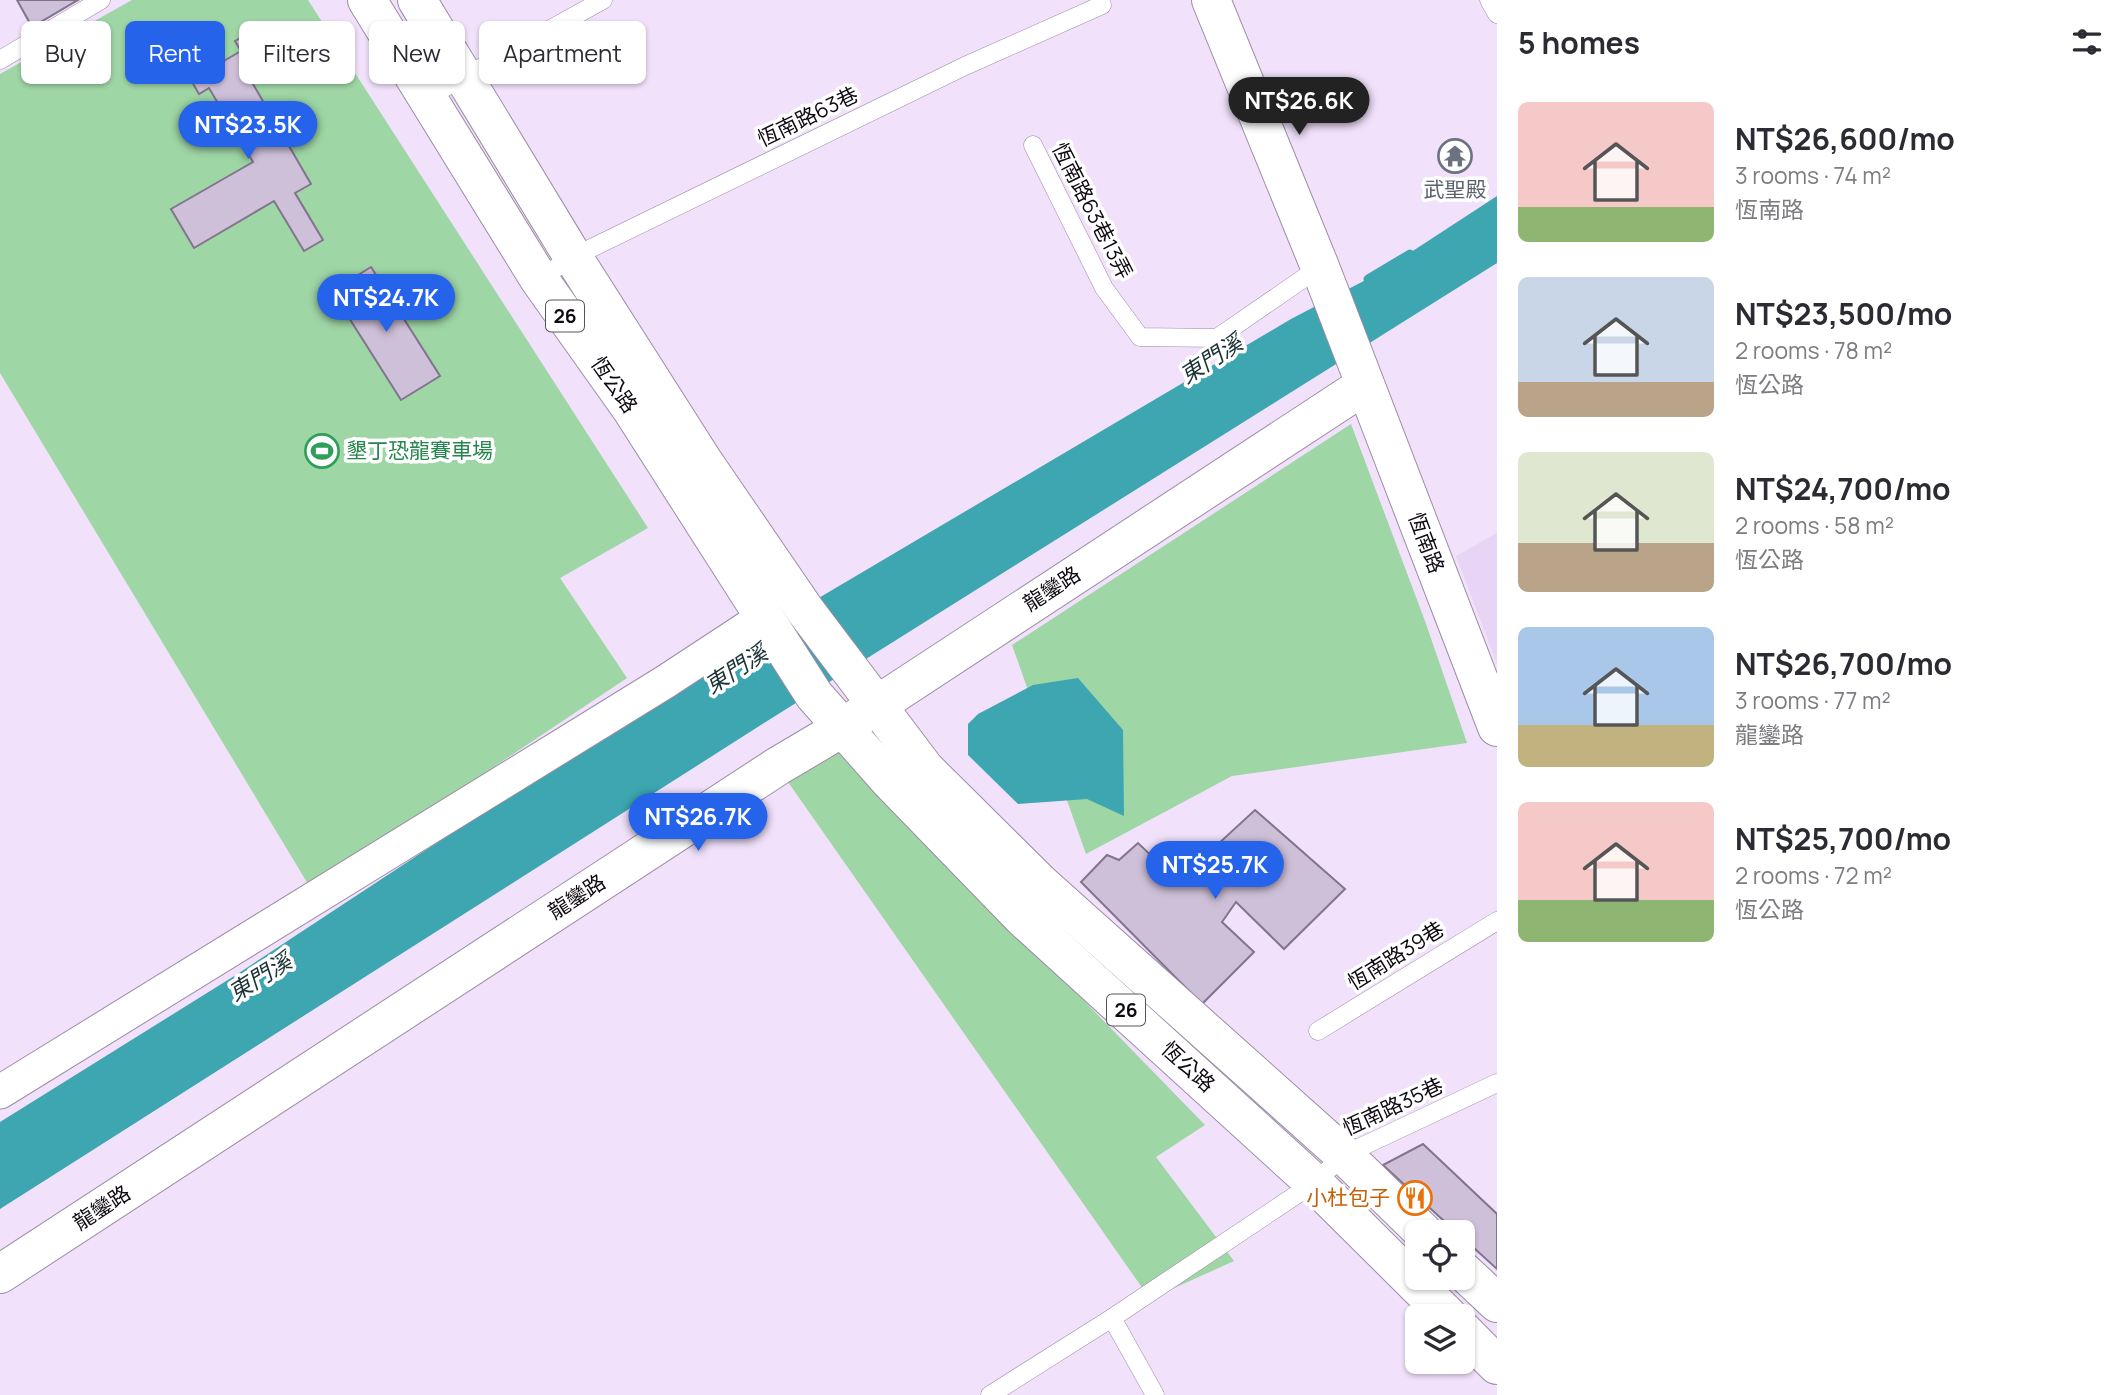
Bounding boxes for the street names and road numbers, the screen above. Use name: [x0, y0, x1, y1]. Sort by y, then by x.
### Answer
street label: 恆南路63巷: [753, 80, 863, 153]
street label: 恆南路63巷13弄: [1046, 138, 1139, 283]
road number: 26: [546, 300, 584, 332]
street label: 恆公路: [585, 351, 644, 418]
street label: 恆南路: [1403, 508, 1451, 577]
street label: 龍鑾路: [1017, 559, 1085, 617]
street label: 龍鑾路: [542, 867, 610, 925]
street label: 恆南路39巷: [1342, 914, 1449, 996]
road number: 26: [1107, 994, 1145, 1026]
street label: 恆公路: [1156, 1035, 1221, 1098]
street label: 恆南路35巷: [1338, 1071, 1447, 1142]
street label: 龍鑾路: [67, 1178, 135, 1236]

